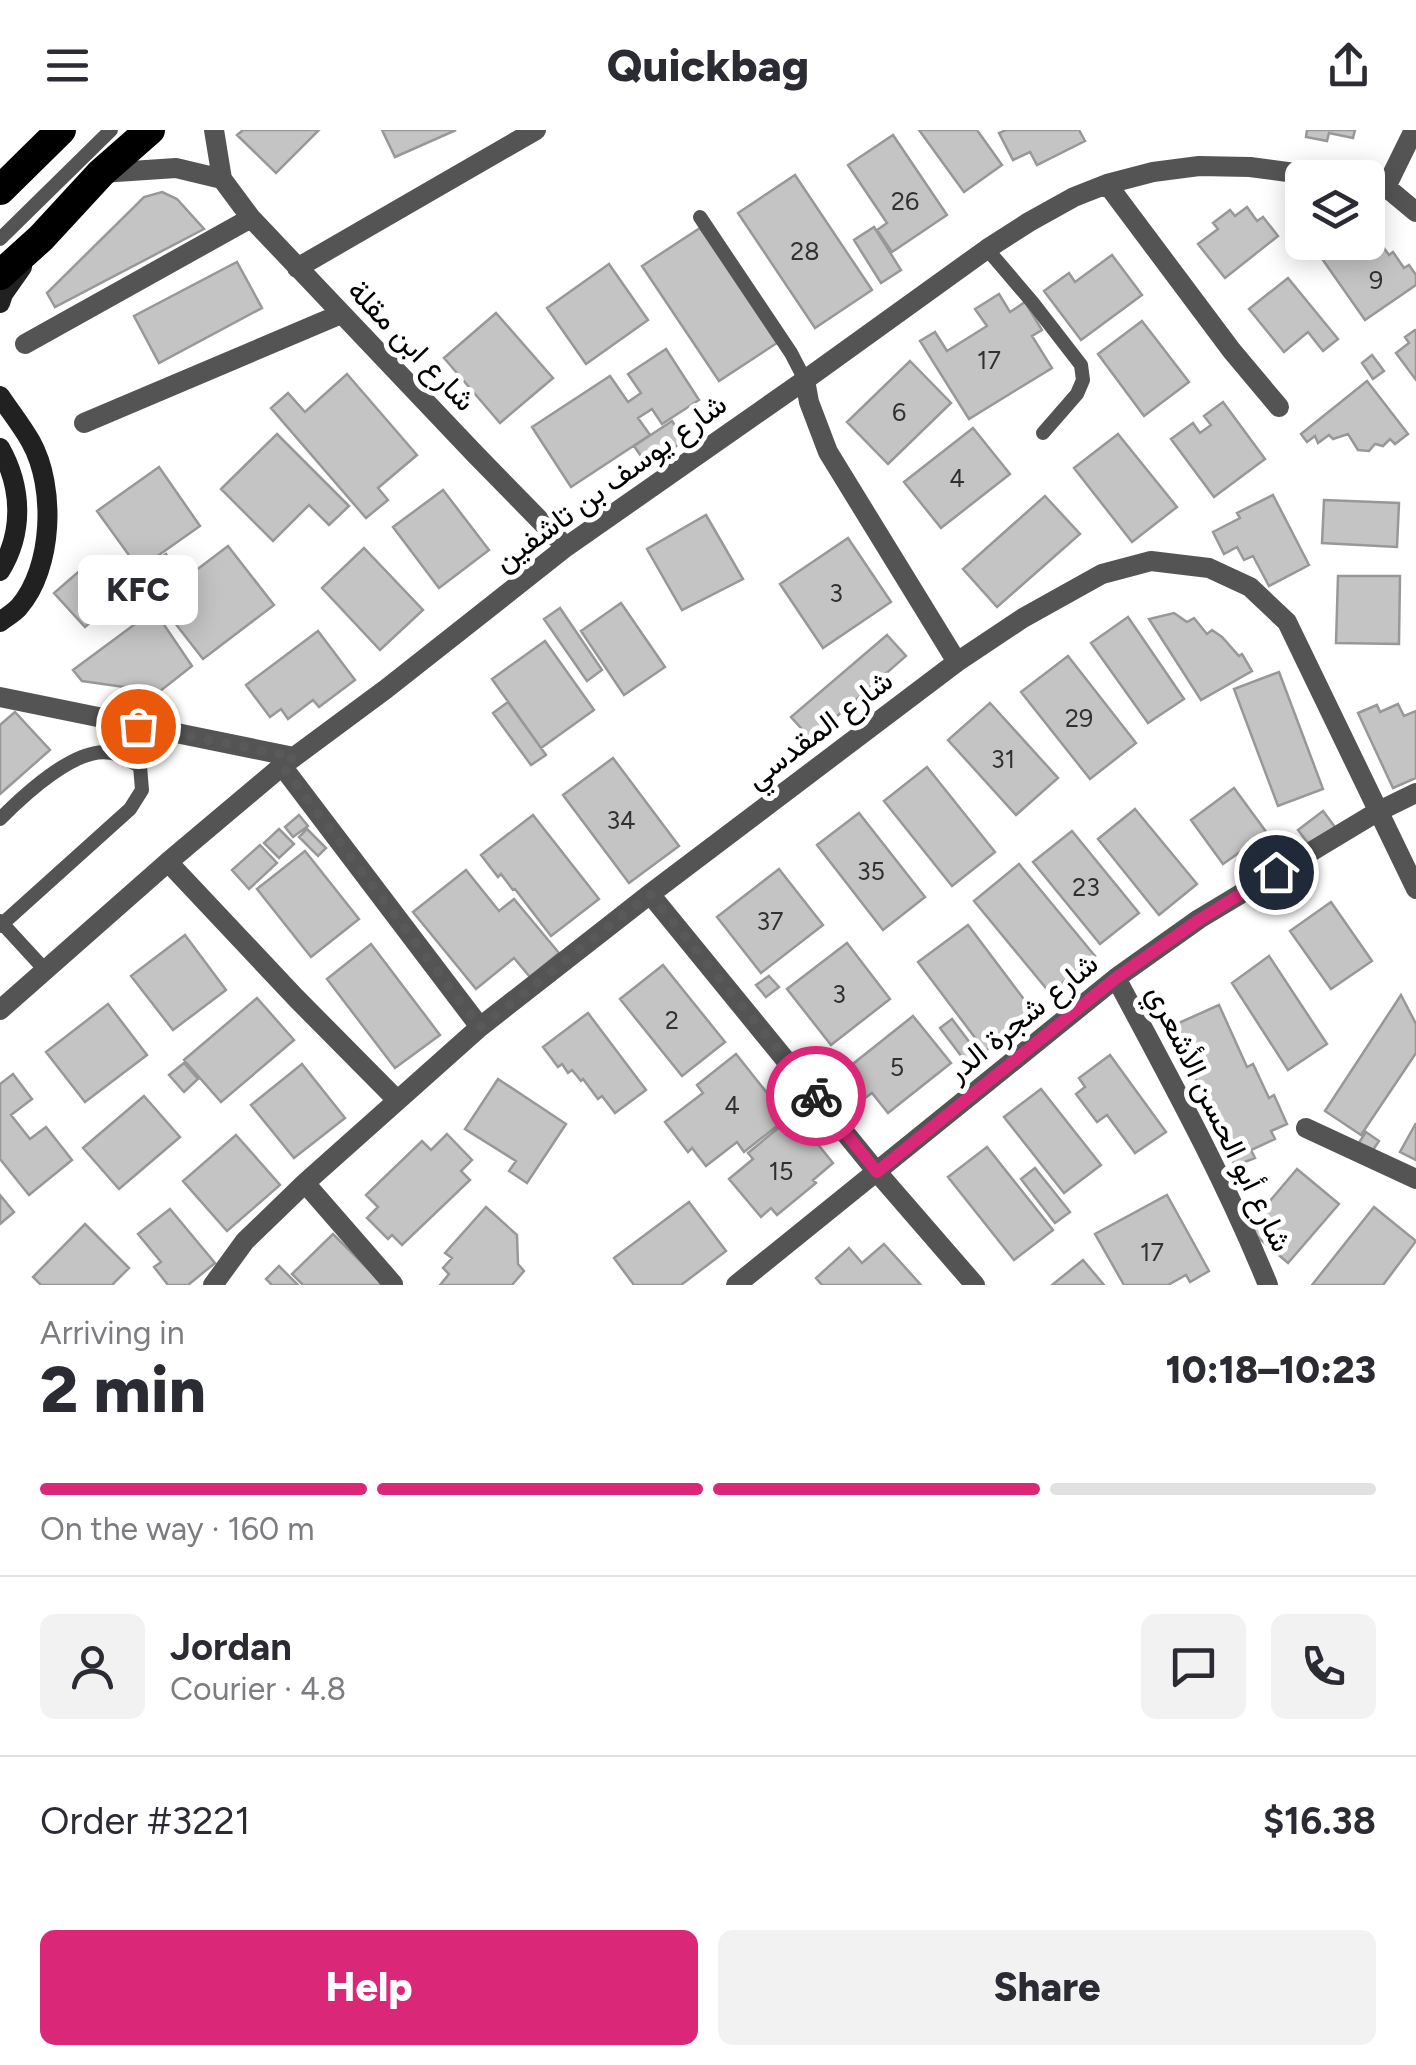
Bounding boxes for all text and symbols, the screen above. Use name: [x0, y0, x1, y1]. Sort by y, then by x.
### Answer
icon: menu: [40, 38, 95, 93]
text: Quickbag: [607, 38, 809, 92]
icon: share: [1321, 38, 1376, 93]
map controls: [1285, 160, 1385, 260]
button: layers: [1285, 160, 1385, 260]
house number: 26: [891, 186, 919, 216]
house number: 28: [790, 236, 820, 266]
house number: 9: [1369, 265, 1383, 295]
street label: شارع ابن مقلة: [339, 271, 484, 420]
house number: 17: [977, 345, 1001, 375]
street label: شارع يوسف بن تاشفين: [486, 385, 735, 581]
house number: 6: [892, 397, 906, 427]
house number: 4: [949, 463, 965, 493]
callout: KFC: [78, 556, 198, 626]
text: KFC: [106, 571, 170, 609]
house number: 3: [829, 578, 843, 608]
street label: شارع المقدسي: [738, 662, 903, 801]
pin: [96, 684, 181, 769]
icon: bag: [111, 699, 166, 754]
house number: 29: [1065, 703, 1093, 733]
house number: 31: [991, 744, 1015, 774]
house number: 34: [606, 805, 636, 835]
pin: [1234, 830, 1319, 915]
icon: home: [1249, 845, 1304, 900]
house number: 35: [857, 856, 885, 886]
house number: 23: [1072, 872, 1100, 902]
house number: 37: [756, 906, 784, 936]
street label: شارع شجرة الدر: [938, 945, 1107, 1092]
house number: 3: [832, 979, 846, 1009]
street label: شارع أبو الحسن الأشعري: [1134, 979, 1301, 1260]
house number: 2: [665, 1005, 679, 1035]
courier: [766, 1046, 866, 1146]
house number: 5: [890, 1052, 904, 1082]
icon: bike: [789, 1069, 844, 1124]
house number: 4: [724, 1090, 740, 1120]
house number: 15: [769, 1156, 793, 1186]
house number: 17: [1140, 1237, 1164, 1267]
text: Arriving in: [40, 1314, 185, 1352]
text: 10:18–10:23: [1165, 1347, 1376, 1393]
text: 2 min: [40, 1350, 206, 1428]
text: On the way · 160 m: [40, 1510, 314, 1548]
button: person: [40, 1614, 145, 1719]
button: chat: [1141, 1614, 1246, 1719]
button: phone: [1271, 1614, 1376, 1719]
text: Jordan: [170, 1624, 292, 1670]
text: Courier · 4.8: [170, 1670, 346, 1708]
text: Order #3221: [40, 1798, 250, 1844]
text: $16.38: [1263, 1798, 1376, 1844]
button: Help: [40, 1930, 698, 2045]
button: Share: [718, 1930, 1376, 2045]

